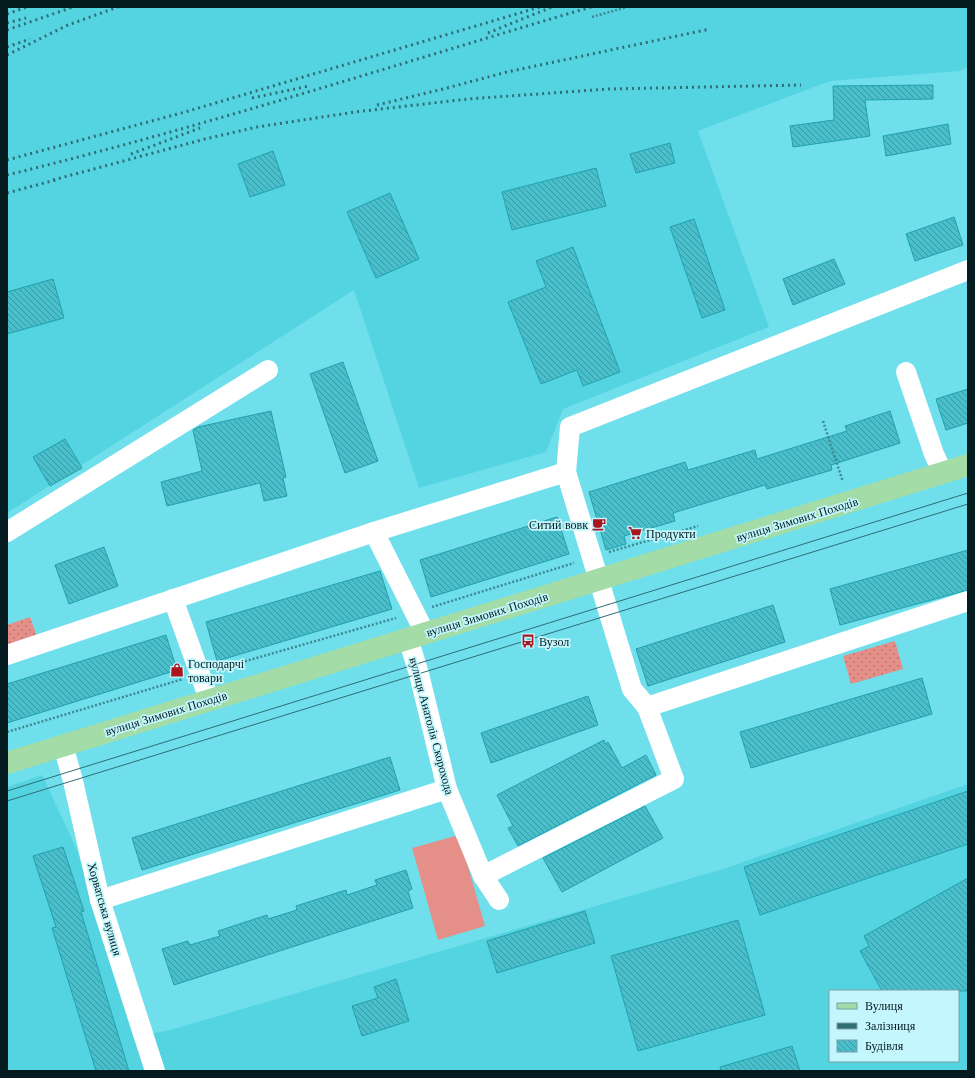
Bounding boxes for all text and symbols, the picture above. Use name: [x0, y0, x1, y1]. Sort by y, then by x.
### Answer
street label: вулиця Зимових Походів: [734, 493, 860, 545]
cafe icon: Ситий вовк: [591, 516, 607, 532]
place label: Ситий вовк: [529, 517, 588, 532]
supermarket icon: Продукти: [627, 525, 643, 541]
place label: Продукти: [646, 526, 696, 541]
street label: вулиця Зимових Походів: [424, 588, 550, 640]
bus stop icon: Вузол: [520, 633, 536, 649]
place label: Вузол: [539, 634, 569, 649]
place label: Господарчі товари: [188, 656, 245, 685]
street label: вулиця Анатолія Скорохода: [406, 656, 458, 797]
shop icon: Господарчі товари: [169, 662, 185, 678]
street label: вулиця Зимових Походів: [103, 687, 229, 739]
street label: Хорватська вулиця: [85, 861, 126, 958]
legend: [829, 990, 959, 1062]
text: Вулиця: [865, 998, 903, 1013]
text: Залізниця: [865, 1018, 916, 1033]
text: Будівля: [865, 1038, 904, 1053]

